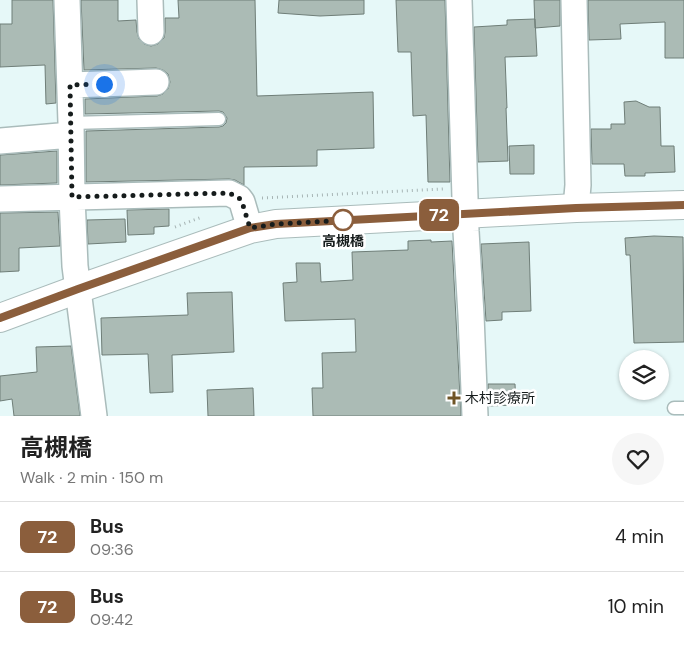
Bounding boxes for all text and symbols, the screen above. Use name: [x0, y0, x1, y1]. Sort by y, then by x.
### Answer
your location: [92, 72, 117, 97]
line badge: 72: [416, 199, 462, 231]
text: 72: [429, 203, 449, 227]
marker: 高槻橋: [332, 209, 354, 231]
place label: 高槻橋: [322, 232, 364, 250]
map controls: [619, 350, 669, 400]
button: layers: [619, 350, 669, 400]
place label: 木村診療所: [465, 389, 535, 407]
marker: 木村診療所: [447, 391, 461, 405]
text: 高槻橋: [20, 432, 92, 463]
button: heart: [612, 433, 664, 485]
text: Walk · 2 min · 150 m: [20, 467, 163, 488]
text: Bus: [90, 514, 124, 539]
text: 4 min: [615, 524, 664, 549]
text: 72: [38, 525, 57, 549]
text: 09:36: [90, 539, 134, 560]
text: Bus: [90, 584, 124, 609]
text: 10 min: [608, 594, 664, 619]
text: 72: [38, 595, 57, 619]
text: 09:42: [90, 609, 133, 630]

